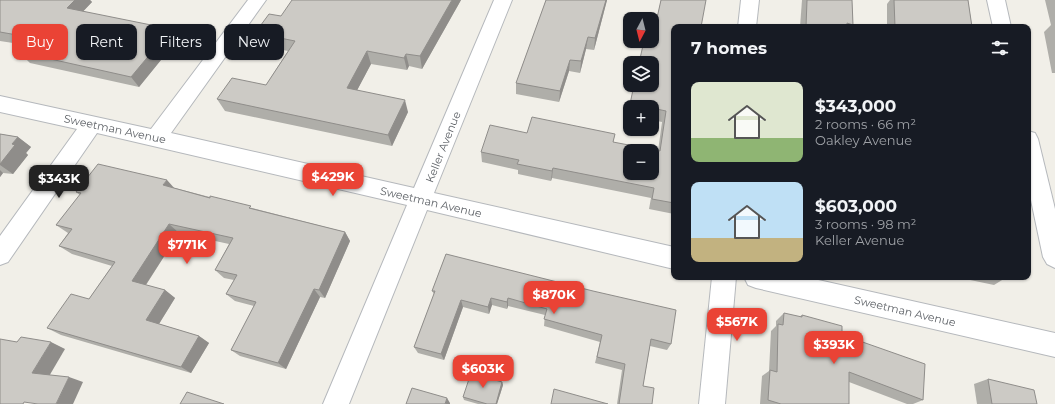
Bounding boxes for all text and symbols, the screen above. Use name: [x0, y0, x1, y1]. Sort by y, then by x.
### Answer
north arrow: [623, 12, 659, 48]
map controls: [623, 12, 659, 180]
chip: Buy: [12, 24, 68, 60]
chip: Rent: [76, 24, 137, 60]
chip: Filters: [145, 24, 216, 60]
chip: New: [224, 24, 284, 60]
icon: filters: [989, 37, 1011, 59]
text: 7 homes: [691, 38, 767, 58]
button: layers: [623, 56, 659, 92]
text: $343,000: [815, 96, 896, 116]
icon: home: [723, 98, 771, 146]
button: +: [623, 100, 659, 136]
street label: Keller Avenue: [422, 109, 464, 185]
street label: Sweetman Avenue: [63, 111, 168, 147]
text: 2 rooms · 66 m²: [815, 116, 916, 132]
text: Oakley Avenue: [815, 132, 912, 148]
button: −: [623, 144, 659, 180]
pin: $429K: [305, 163, 361, 197]
pin: $343K: [31, 165, 87, 199]
text: $429K: [312, 168, 354, 184]
text: $343K: [38, 170, 80, 186]
street label: Sweetman Avenue: [379, 183, 484, 221]
text: $603,000: [815, 196, 897, 216]
icon: home: [723, 198, 771, 246]
text: 3 rooms · 98 m²: [815, 216, 916, 232]
pin: $771K: [159, 231, 215, 265]
text: Keller Avenue: [815, 232, 904, 248]
text: $771K: [167, 236, 207, 252]
pin: $870K: [526, 281, 582, 315]
text: $870K: [532, 286, 576, 302]
street label: Sweetman Avenue: [853, 292, 958, 330]
pin: $567K: [709, 308, 765, 342]
text: $567K: [716, 313, 758, 329]
pin: $393K: [806, 331, 862, 365]
text: $393K: [813, 336, 855, 352]
pin: $603K: [455, 355, 511, 389]
text: $603K: [462, 360, 504, 376]

